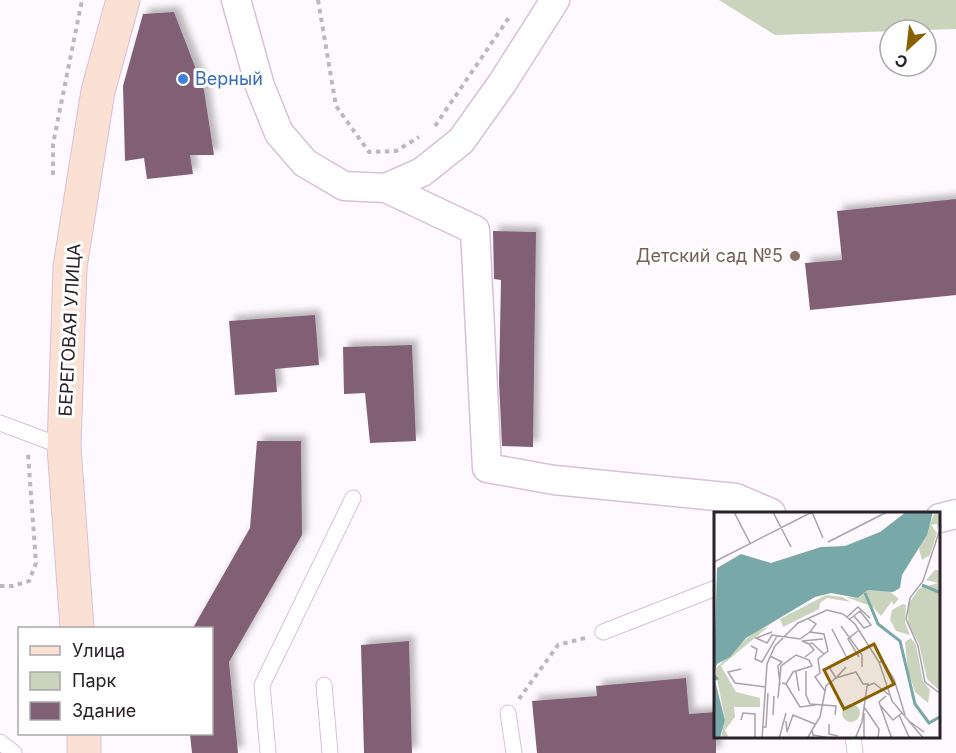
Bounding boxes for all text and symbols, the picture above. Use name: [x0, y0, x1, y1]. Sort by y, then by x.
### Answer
north arrow: [878, 18, 938, 78]
text: С: [891, 50, 911, 73]
place label: Верный: [195, 68, 263, 89]
marker: Верный: [176, 72, 190, 86]
street label: БЕРЕГОВАЯ УЛИЦА: [54, 243, 85, 417]
place label: Детский сад №5: [636, 245, 783, 266]
marker: Детский сад №5: [788, 249, 802, 263]
inset map: [714, 512, 941, 738]
legend: [18, 627, 213, 735]
text: Улица: [72, 640, 125, 661]
text: Парк: [72, 670, 117, 691]
text: Здание: [72, 700, 136, 721]

